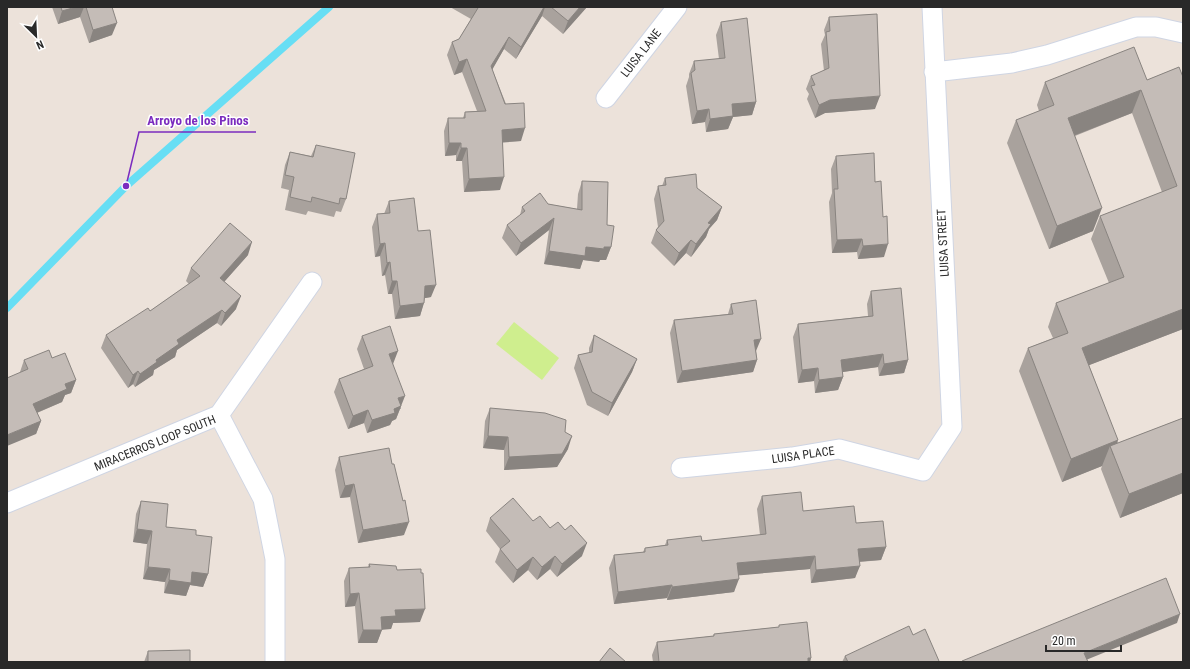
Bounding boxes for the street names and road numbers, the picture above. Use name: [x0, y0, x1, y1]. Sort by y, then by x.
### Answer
street label: LUISA LANE: [618, 26, 664, 80]
street label: LUISA STREET: [934, 209, 952, 277]
street label: MIRACERROS LOOP SOUTH: [92, 412, 218, 474]
street label: LUISA PLACE: [771, 444, 835, 466]

